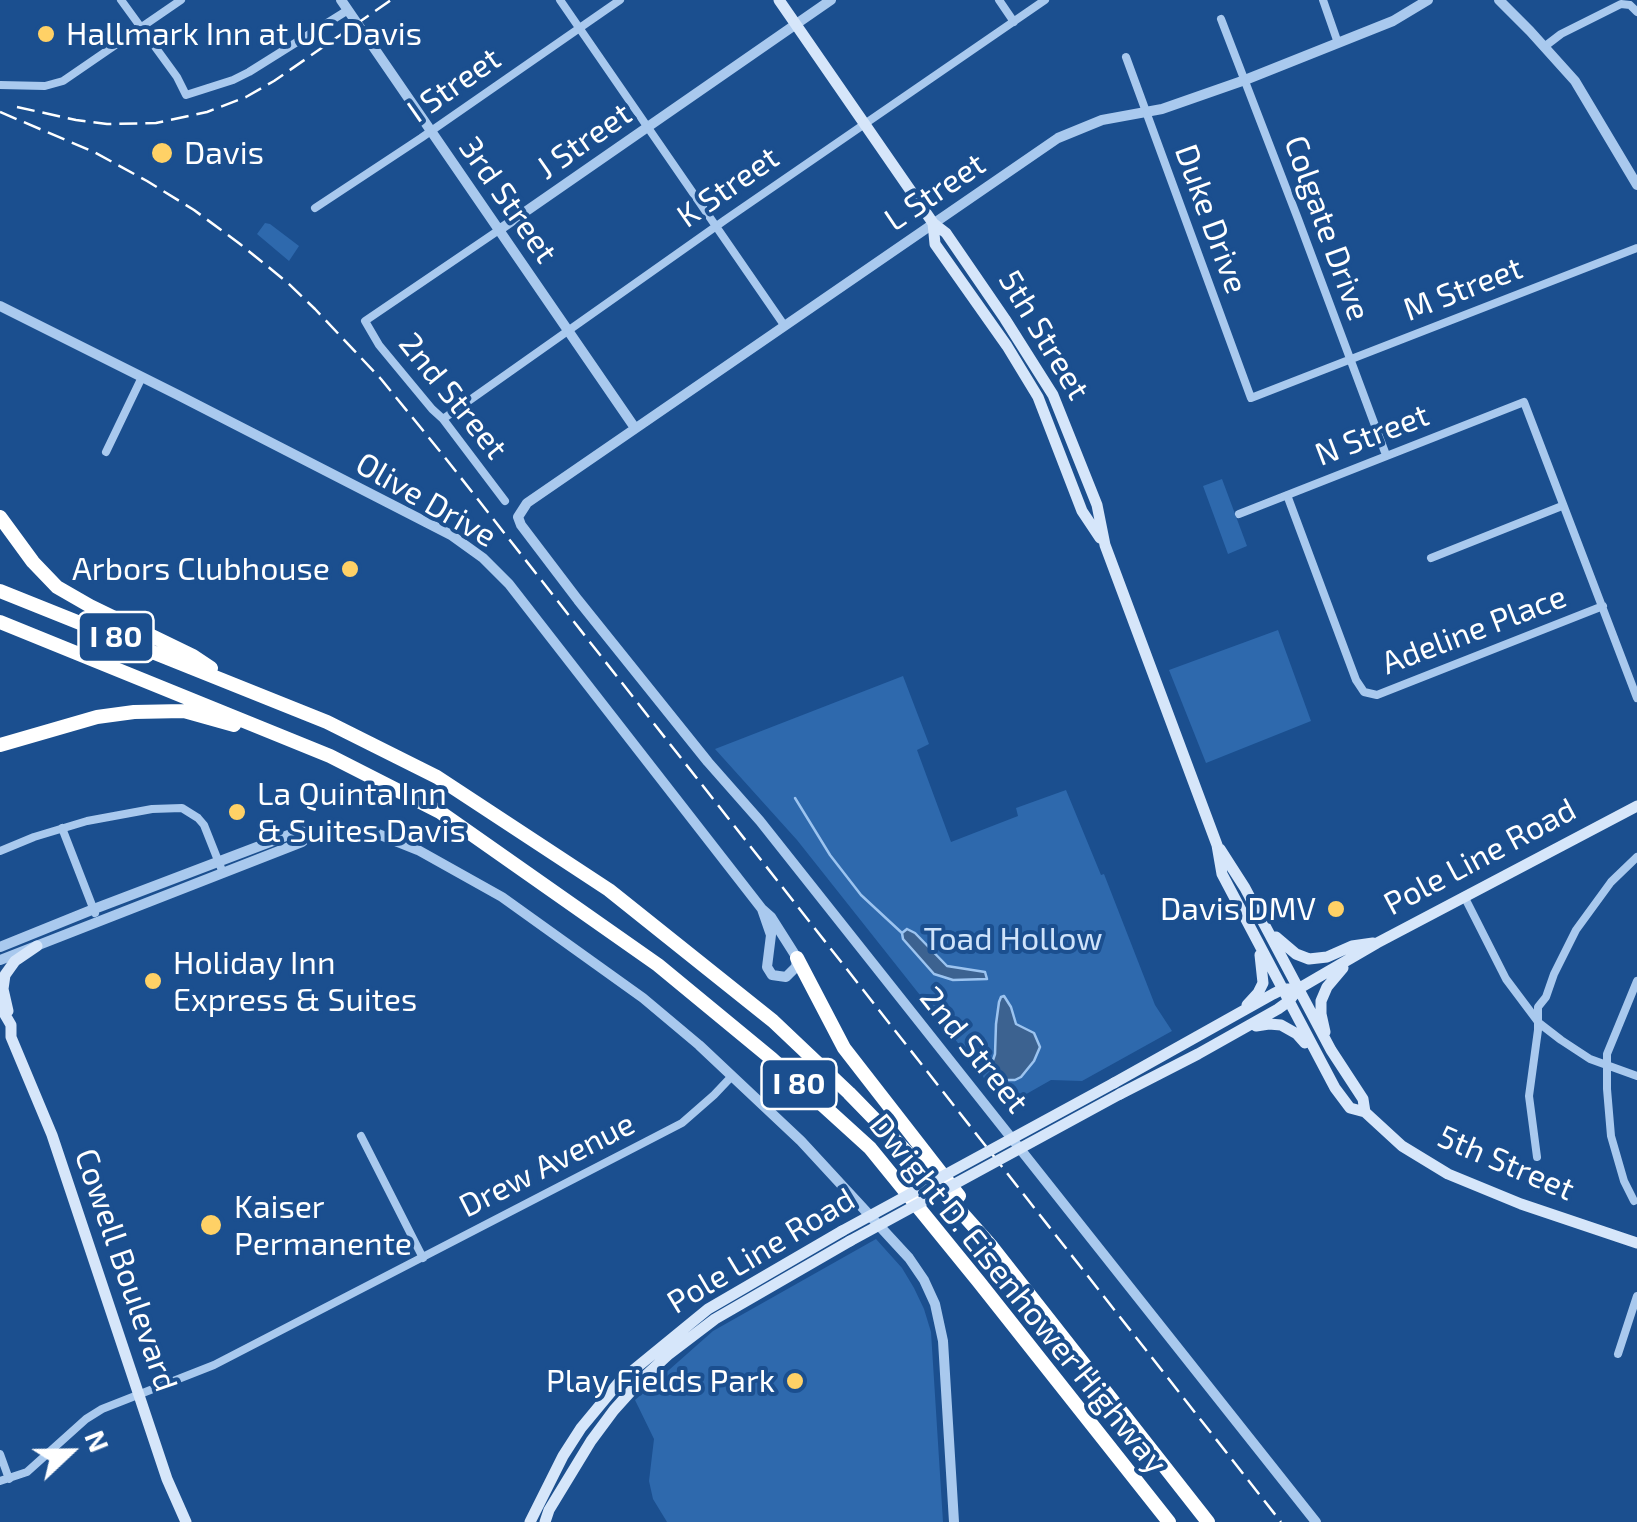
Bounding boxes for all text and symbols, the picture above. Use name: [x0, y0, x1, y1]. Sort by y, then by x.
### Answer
place label: Hallmark Inn at UC Davis: [66, 15, 422, 53]
marker: Hallmark Inn at UC Davis: [35, 23, 57, 45]
street label: I Street: [400, 39, 508, 131]
street label: J Street: [529, 95, 639, 187]
street label: 3rd Street: [451, 130, 565, 270]
street label: Colgate Drive: [1276, 130, 1378, 326]
place label: Davis: [184, 134, 264, 172]
street label: K Street: [670, 138, 786, 236]
street label: Duke Drive: [1166, 139, 1256, 299]
marker: Davis: [149, 140, 175, 166]
street label: L Street: [878, 145, 992, 239]
street label: M Street: [1398, 249, 1528, 329]
street label: 5th Street: [990, 263, 1098, 407]
street label: 2nd Street: [391, 325, 515, 467]
street label: N Street: [1310, 396, 1434, 474]
street label: Olive Drive: [349, 444, 503, 556]
place label: Arbors Clubhouse: [72, 550, 330, 588]
marker: Arbors Clubhouse: [339, 558, 361, 580]
street label: Adeline Place: [1376, 577, 1572, 683]
road number: I 80: [78, 612, 154, 662]
place label: La Quinta Inn & Suites Davis: [257, 775, 466, 850]
street label: Pole Line Road: [1378, 790, 1582, 924]
marker: La Quinta Inn & Suites Davis: [226, 801, 248, 823]
place label: Davis DMV: [1160, 890, 1316, 928]
marker: Davis DMV: [1325, 898, 1347, 920]
park label: Toad Hollow: [923, 920, 1103, 958]
place label: Holiday Inn Express & Suites: [173, 944, 417, 1019]
marker: Holiday Inn Express & Suites: [142, 970, 164, 992]
street label: 2nd Street: [912, 979, 1036, 1121]
road number: I 80: [762, 1059, 836, 1109]
street label: Drew Avenue: [453, 1104, 641, 1226]
street label: Dwight D. Eisenhower Highway: [861, 1106, 1175, 1482]
street label: 5th Street: [1432, 1117, 1580, 1209]
street label: Cowell Boulevard: [67, 1144, 185, 1396]
street label: Pole Line Road: [660, 1180, 862, 1322]
place label: Kaiser Permanente: [234, 1188, 412, 1263]
marker: Kaiser Permanente: [198, 1212, 224, 1238]
place label: Play Fields Park: [546, 1362, 775, 1400]
marker: Play Fields Park: [784, 1370, 806, 1392]
north arrow: [20, 1402, 120, 1502]
text: N: [78, 1425, 117, 1457]

